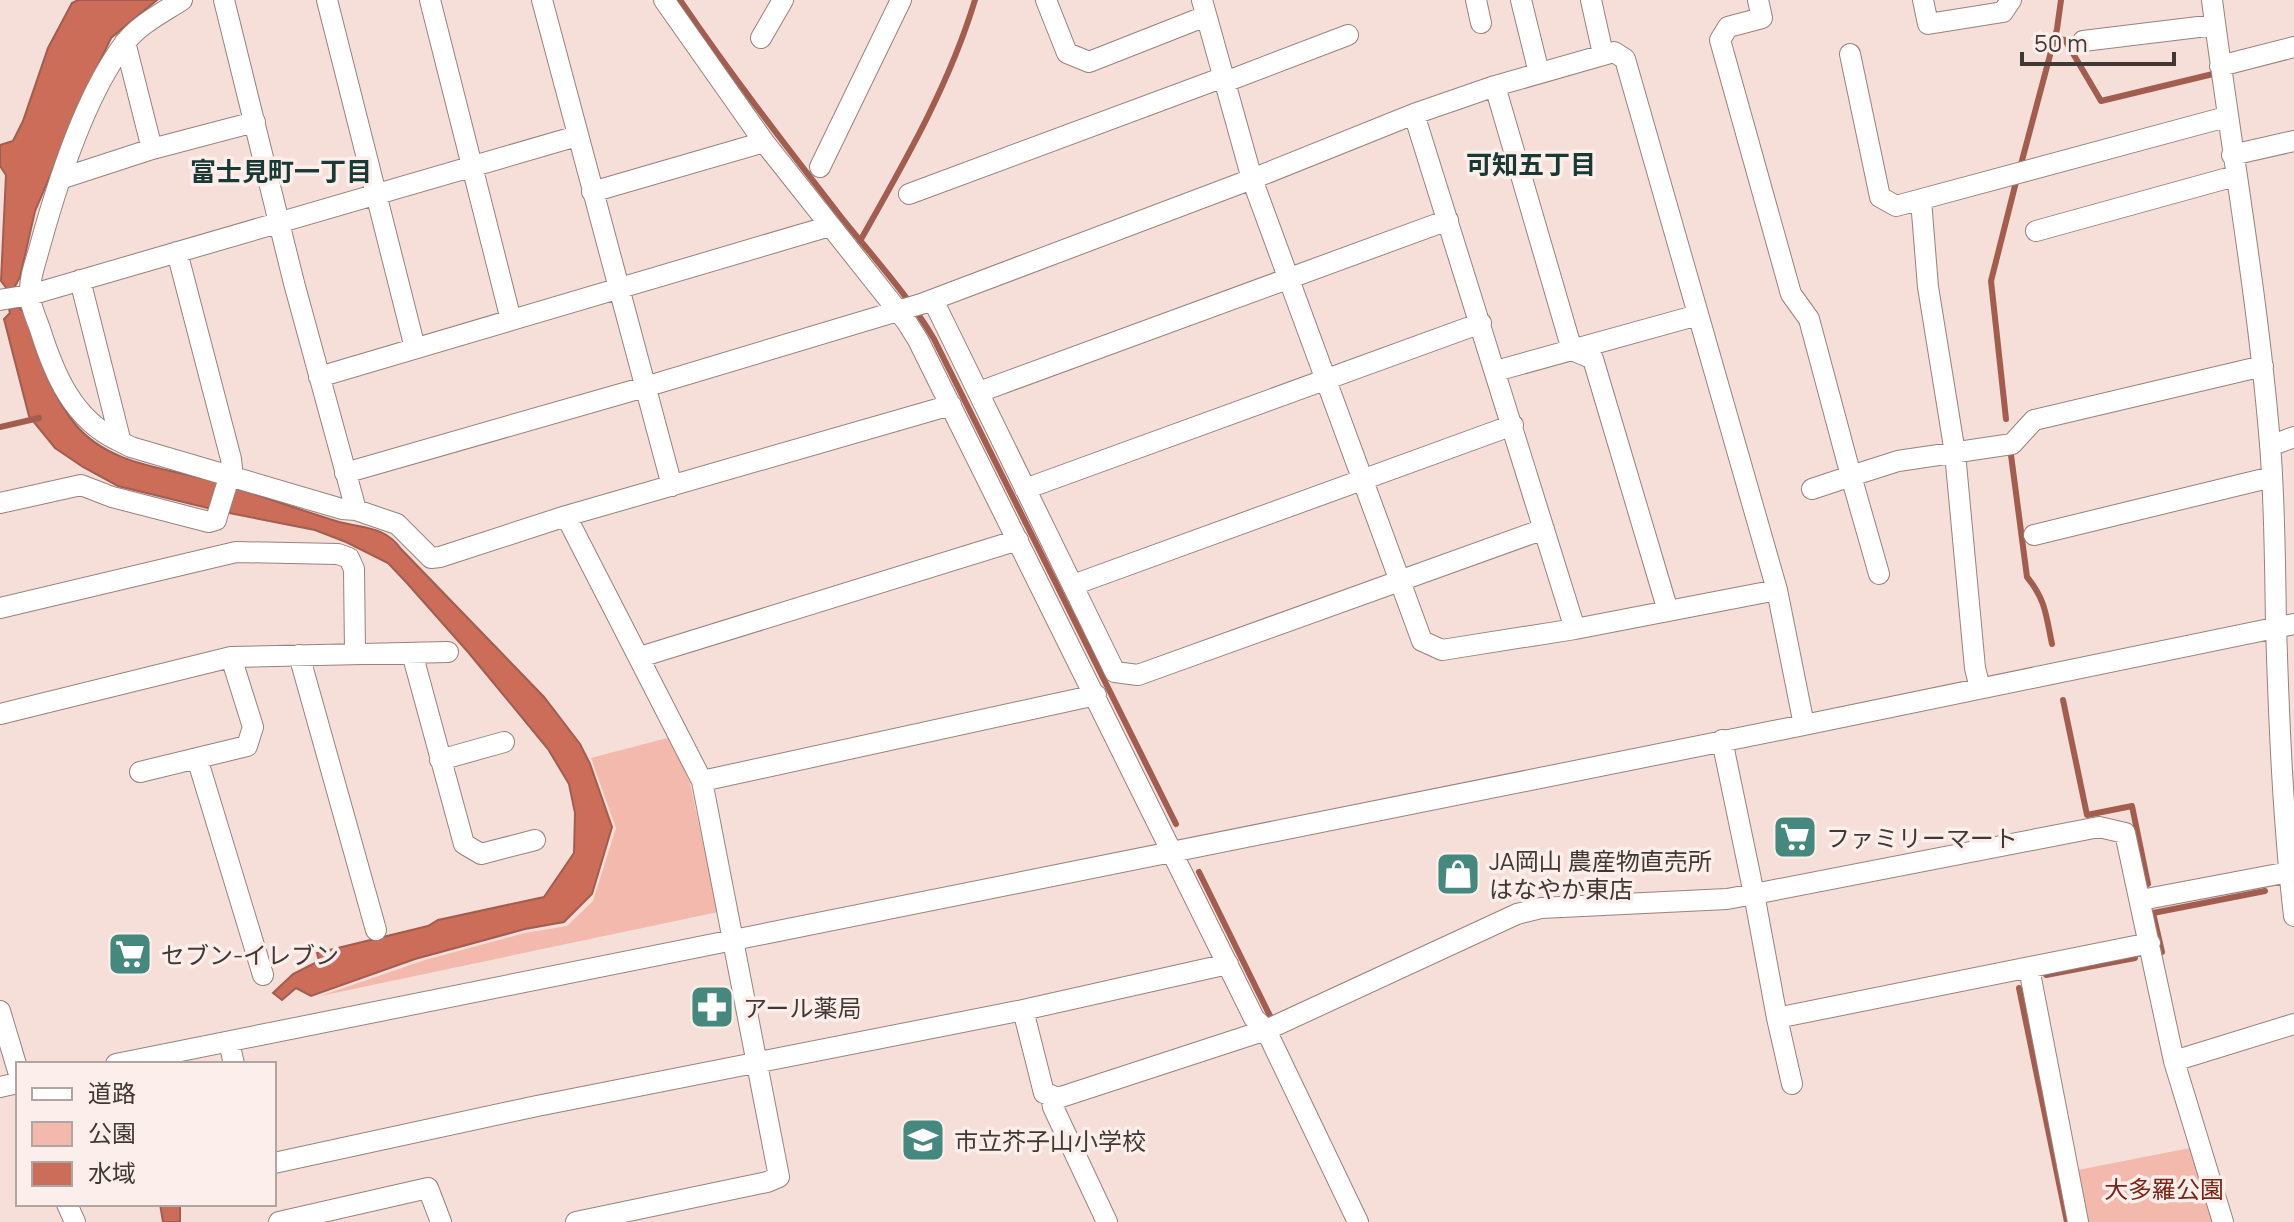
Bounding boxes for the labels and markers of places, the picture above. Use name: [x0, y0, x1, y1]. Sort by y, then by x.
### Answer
supermarket icon: ファミリーマート: [1771, 813, 1819, 861]
place label: ファミリーマート: [1826, 821, 2018, 854]
place label: JA岡山 農産物直売所 はなやか東店: [1489, 844, 1712, 905]
shop icon: JA岡山 農産物直売所 はなやか東店: [1434, 850, 1482, 898]
supermarket icon: セブン-イレブン: [106, 930, 154, 978]
place label: セブン-イレブン: [161, 938, 339, 971]
pharmacy icon: アール薬局: [688, 983, 736, 1031]
place label: アール薬局: [743, 991, 862, 1024]
school or university icon: 市立芥子山小学校: [899, 1116, 947, 1164]
place label: 市立芥子山小学校: [954, 1124, 1146, 1157]

